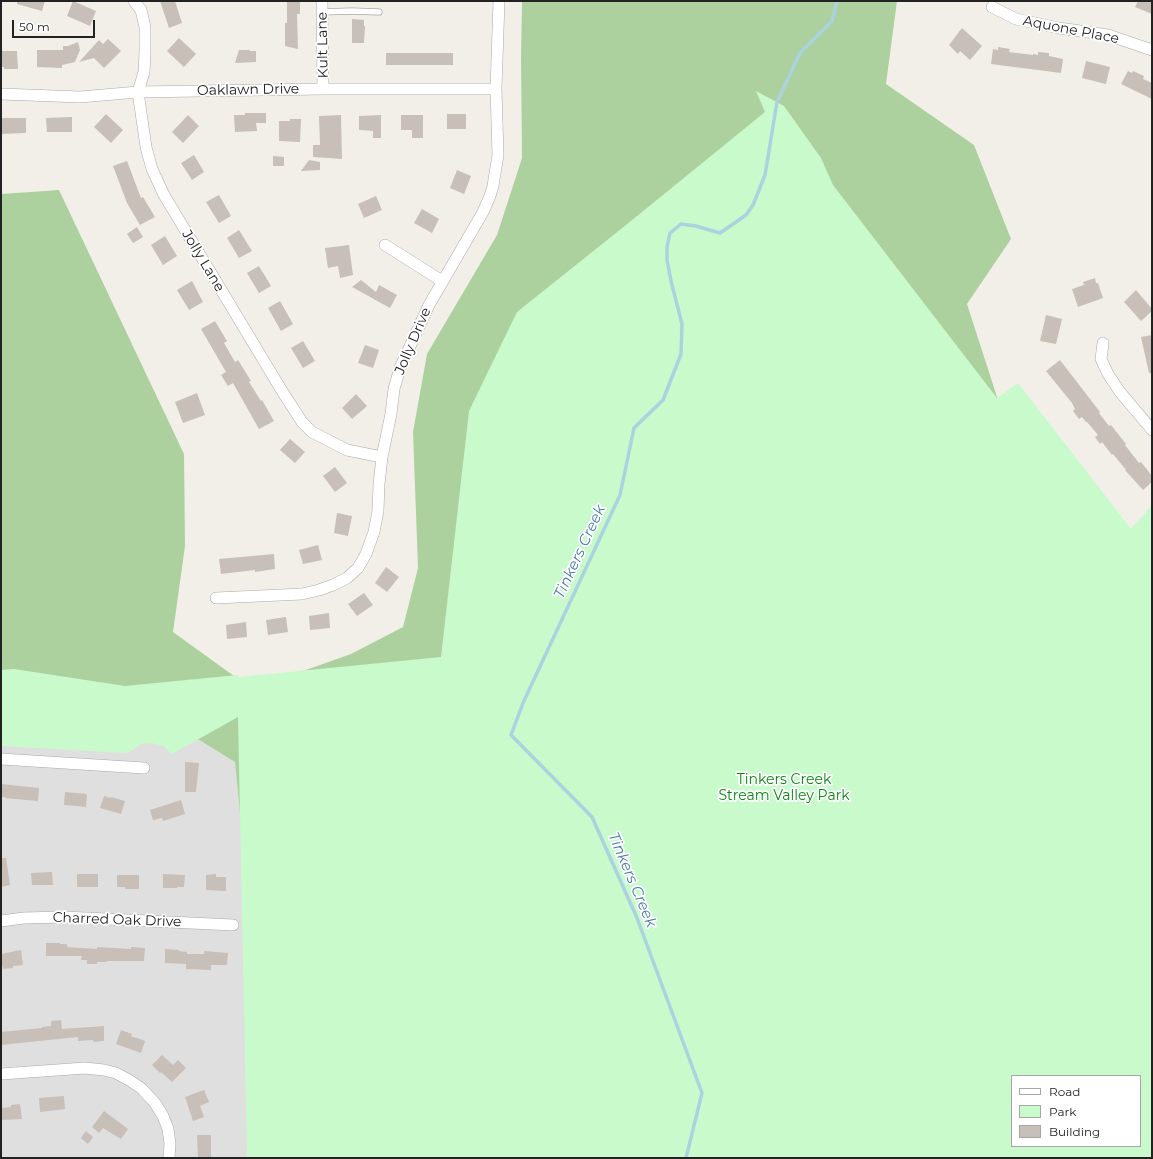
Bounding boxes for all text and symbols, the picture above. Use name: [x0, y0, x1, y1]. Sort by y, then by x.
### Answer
scale bar: [14, 12, 97, 38]
street label: Kult Lane: [314, 12, 332, 78]
street label: Aquone Place: [1022, 12, 1120, 48]
text: 50 m: [19, 19, 50, 34]
street label: Oaklawn Drive: [197, 81, 299, 99]
street label: Jolly Lane: [178, 227, 228, 295]
street label: Jolly Drive: [391, 305, 435, 377]
water label: Tinkers Creek: [550, 502, 610, 602]
park label: Tinkers Creek Stream Valley Park: [718, 772, 850, 804]
water label: Tinkers Creek: [604, 830, 660, 930]
street label: Charred Oak Drive: [52, 909, 182, 931]
legend: [1011, 1075, 1141, 1147]
text: Road: [1049, 1084, 1080, 1099]
text: Park: [1049, 1104, 1076, 1119]
text: Building: [1049, 1124, 1100, 1139]

